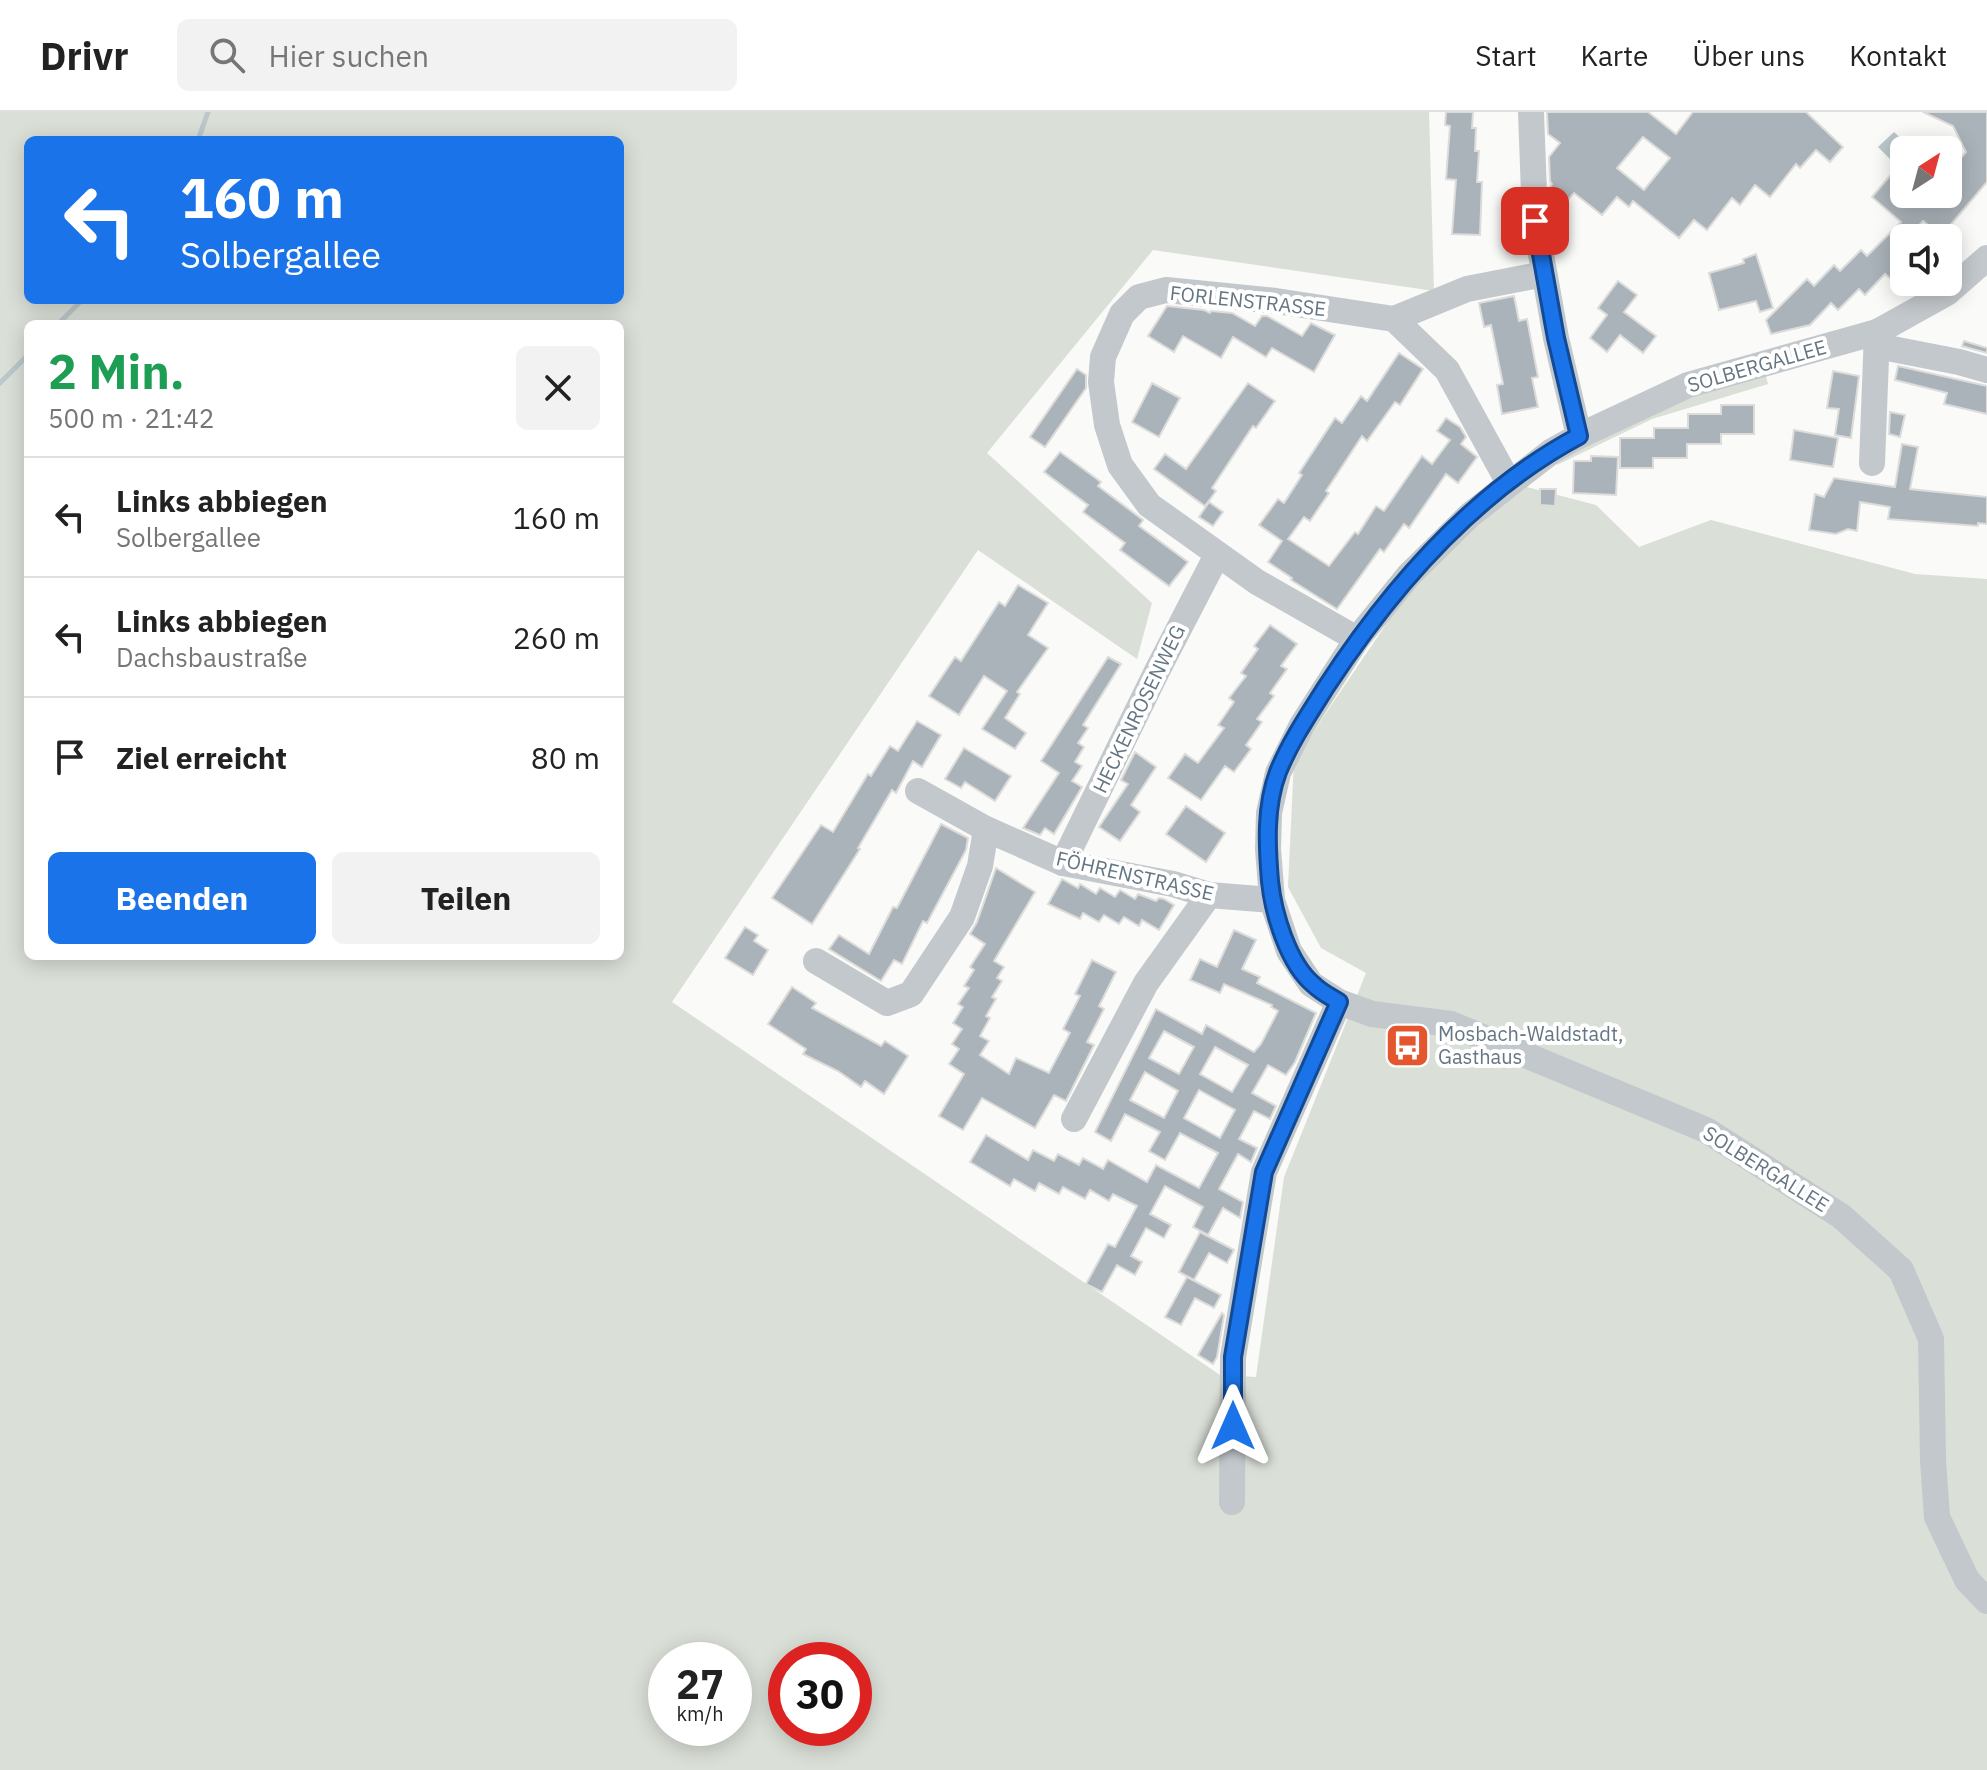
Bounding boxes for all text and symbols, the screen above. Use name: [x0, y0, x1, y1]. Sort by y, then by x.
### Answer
search box: [177, 19, 737, 91]
text: Drivr: [40, 31, 129, 80]
icon: search: [205, 33, 249, 77]
text: Hier suchen: [269, 36, 429, 75]
text: Start: [1475, 37, 1537, 74]
text: Karte: [1581, 37, 1648, 74]
text: Über uns: [1692, 37, 1805, 74]
text: Kontakt: [1849, 37, 1947, 74]
north arrow: [1890, 136, 1962, 208]
map controls: [1890, 136, 1962, 296]
text: 160 m: [180, 161, 344, 233]
icon: left: [48, 168, 152, 272]
pin: [1501, 187, 1569, 255]
icon: arrive: [1513, 199, 1557, 243]
button: sound: [1890, 224, 1962, 296]
text: Solbergallee: [180, 231, 381, 278]
street label: FORLENSTRASSE: [1169, 279, 1327, 322]
street label: SOLBERGALLEE: [1684, 333, 1829, 398]
text: 2 Min.: [48, 340, 185, 402]
button: close: [516, 346, 600, 430]
text: 500 m · 21:42: [48, 401, 214, 435]
text: Links abbiegen: [116, 481, 328, 520]
icon: left: [48, 495, 92, 539]
text: 160 m: [513, 498, 600, 537]
text: Solbergallee: [116, 520, 261, 554]
text: Links abbiegen: [116, 601, 328, 640]
icon: left: [48, 615, 92, 659]
text: 260 m: [513, 618, 600, 657]
street label: HECKENROSENWEG: [1086, 620, 1191, 798]
text: Dachsbaustraße: [116, 640, 307, 674]
icon: arrive: [48, 735, 92, 779]
text: Ziel erreicht: [116, 738, 287, 777]
text: 80 m: [531, 738, 600, 777]
street label: FÖHRENSTRASSE: [1054, 844, 1217, 907]
button: Beenden: [48, 852, 316, 944]
button: Teilen: [332, 852, 600, 944]
place label: Mosbach-Waldstadt, Gasthaus: [1438, 1020, 1623, 1070]
bus stop icon: Mosbach-Waldstadt, Gasthaus: [1383, 1022, 1431, 1070]
street label: SOLBERGALLEE: [1698, 1119, 1834, 1218]
position arrow: [1191, 1384, 1275, 1468]
speed limit sign: 30: [768, 1642, 872, 1746]
text: 27: [676, 1658, 724, 1710]
text: km/h: [676, 1700, 724, 1727]

